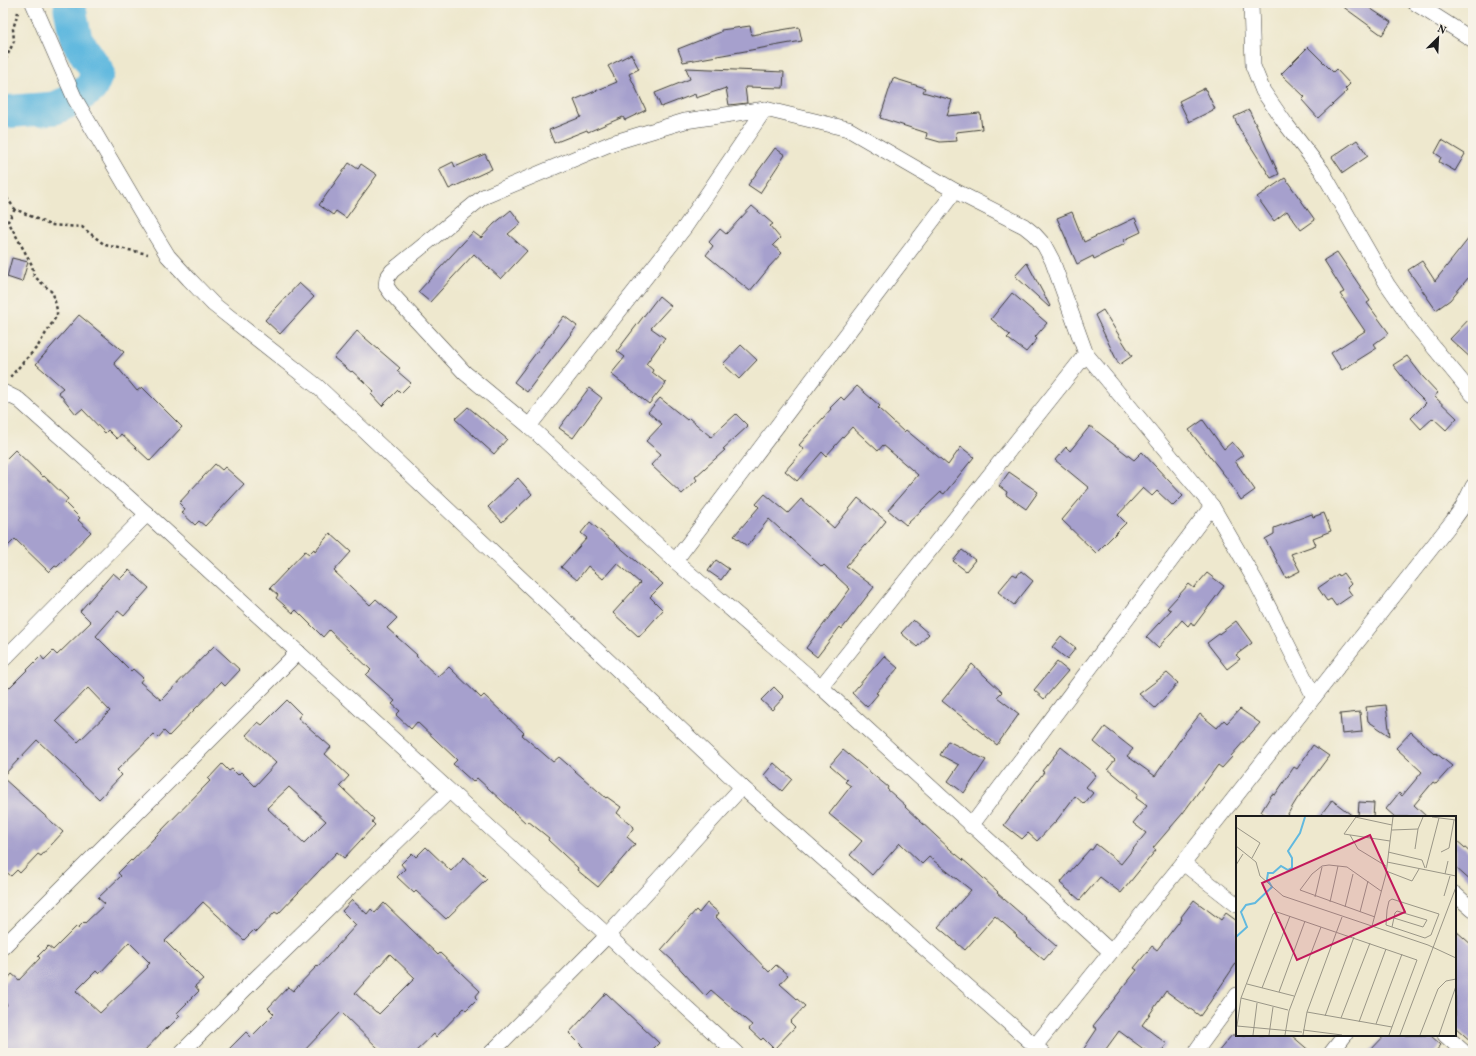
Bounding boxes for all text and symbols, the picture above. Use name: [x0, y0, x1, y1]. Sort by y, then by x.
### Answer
north arrow: [1418, 18, 1458, 58]
text: N: [1435, 22, 1448, 39]
inset map: [1236, 816, 1456, 1036]

